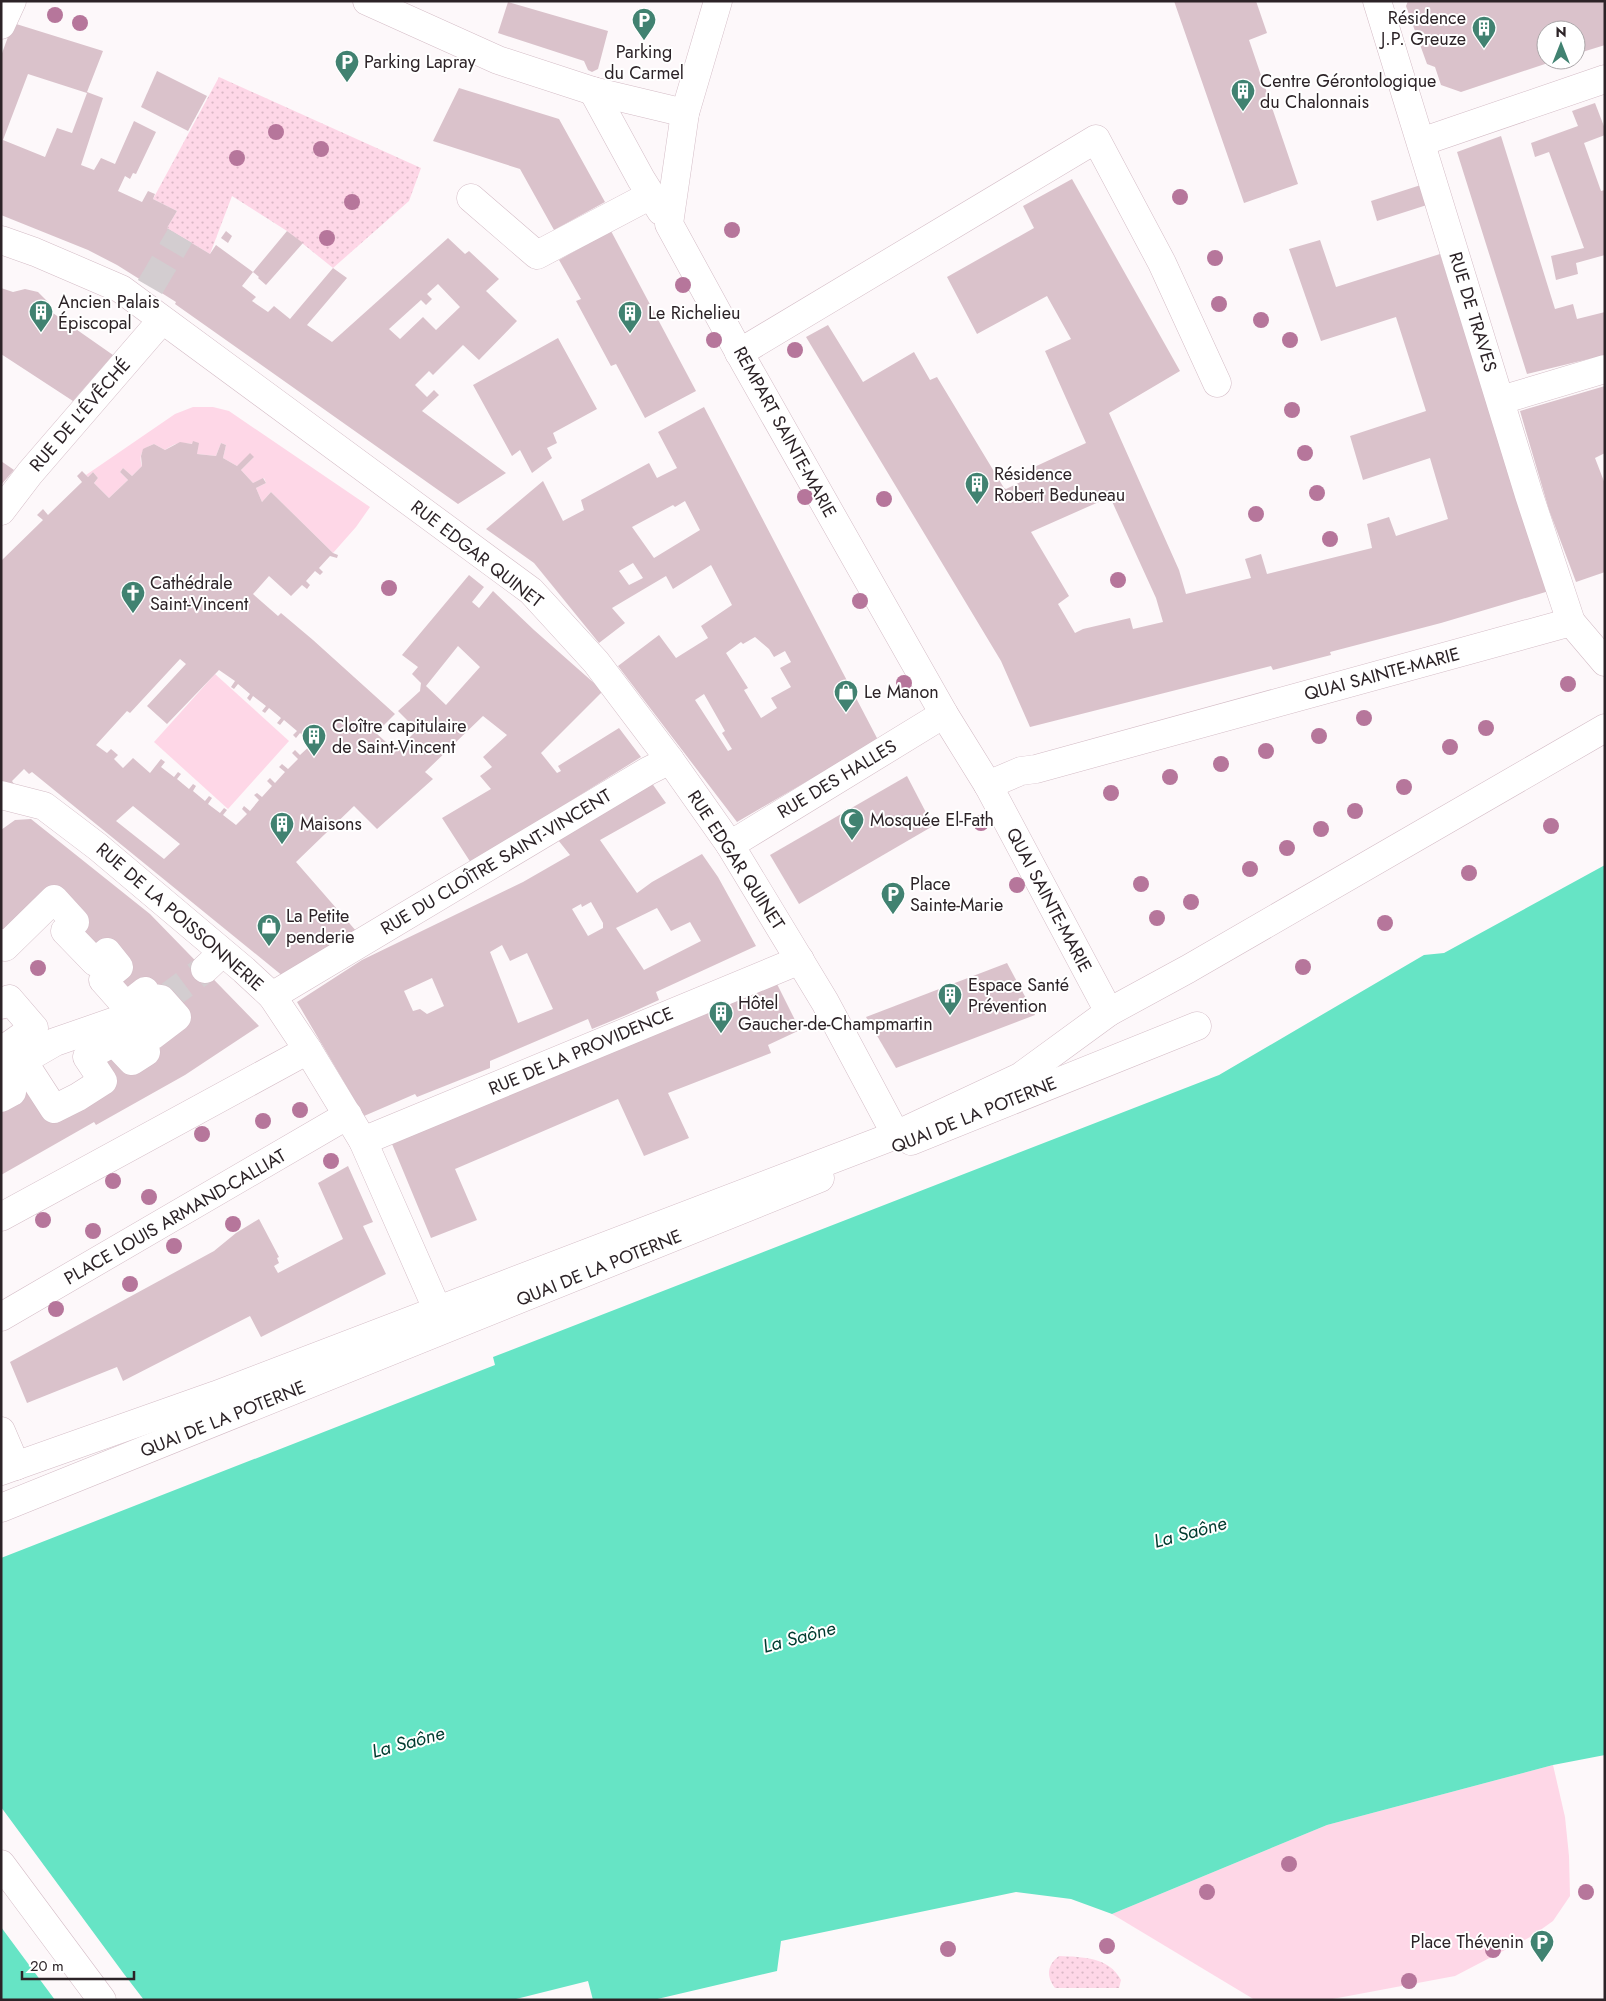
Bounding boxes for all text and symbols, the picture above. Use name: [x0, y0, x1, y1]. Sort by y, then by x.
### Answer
place label: Résidence J.P. Greuze: [1379, 5, 1466, 52]
parking icon: Parking du Carmel: [631, 7, 657, 41]
building icon: Résidence J.P. Greuze: [1471, 15, 1497, 49]
north arrow: [1536, 20, 1586, 70]
text: N: [1555, 22, 1567, 42]
place label: Parking du Carmel: [604, 39, 684, 86]
parking icon: Parking Lapray: [334, 49, 360, 83]
place label: Parking Lapray: [364, 49, 476, 75]
place label: Centre Gérontologique du Chalonnais: [1260, 68, 1436, 115]
building icon: Centre Gérontologique du Chalonnais: [1230, 78, 1256, 112]
street label: RUE DE TRAVES: [1442, 249, 1504, 375]
place label: Ancien Palais Épiscopal: [58, 289, 159, 336]
building icon: Ancien Palais Épiscopal: [28, 299, 54, 333]
building icon: Le Richelieu: [617, 300, 643, 334]
place label: Le Richelieu: [648, 300, 740, 326]
street label: REMPART SAINTE-MARIE: [727, 342, 843, 522]
street label: RUE DE L'ÉVÊCHÉ: [23, 353, 137, 477]
place label: Résidence Robert Beduneau: [994, 461, 1125, 508]
building icon: Résidence Robert Beduneau: [964, 471, 990, 505]
street label: RUE EDGAR QUINET: [405, 494, 549, 614]
place label: Cathédrale Saint-Vincent: [150, 570, 249, 617]
church icon: Cathédrale Saint-Vincent: [120, 580, 146, 614]
street label: QUAI SAINTE-MARIE: [1301, 641, 1463, 707]
shop icon: Le Manon: [833, 679, 859, 713]
place label: Le Manon: [864, 679, 939, 705]
place label: Cloître capitulaire de Saint-Vincent: [332, 713, 467, 760]
building icon: Cloître capitulaire de Saint-Vincent: [301, 723, 327, 757]
street label: RUE DES HALLES: [773, 733, 902, 825]
street label: RUE DU CLOÎTRE SAINT-VINCENT: [376, 782, 617, 941]
street label: RUE EDGAR QUINET: [681, 785, 791, 935]
mosque icon: Mosquée El-Fath: [839, 807, 865, 841]
place label: Mosquée El-Fath: [870, 807, 994, 833]
building icon: Maisons: [269, 811, 295, 845]
place label: Maisons: [300, 811, 362, 837]
street label: QUAI SAINTE-MARIE: [1000, 823, 1098, 977]
street label: RUE DE LA POISSONNERIE: [90, 837, 270, 997]
place label: Place Sainte-Marie: [910, 871, 1003, 918]
parking icon: Place Sainte-Marie: [880, 881, 906, 915]
place label: La Petite penderie: [286, 903, 355, 950]
shop icon: La Petite penderie: [256, 913, 282, 947]
place label: Espace Santé Prévention: [968, 972, 1069, 1019]
building icon: Espace Santé Prévention: [937, 982, 963, 1016]
place label: Hôtel Gaucher-de-Champmartin: [738, 990, 933, 1037]
street label: RUE DE LA PROVIDENCE: [485, 1000, 677, 1102]
building icon: Hôtel Gaucher-de-Champmartin: [708, 1000, 734, 1034]
street label: QUAI DE LA POTERNE: [887, 1070, 1061, 1160]
street label: PLACE LOUIS ARMAND-CALLIAT: [59, 1142, 291, 1291]
street label: QUAI DE LA POTERNE: [512, 1223, 686, 1313]
street label: QUAI DE LA POTERNE: [136, 1374, 310, 1464]
water label: La Saône: [1151, 1509, 1230, 1555]
water label: La Saône: [760, 1614, 839, 1660]
water label: La Saône: [369, 1719, 448, 1765]
place label: Place Thévenin: [1411, 1929, 1524, 1955]
parking icon: Place Thévenin: [1529, 1929, 1555, 1963]
scale bar: [22, 1948, 135, 1980]
text: 20 m: [30, 1955, 64, 1977]

